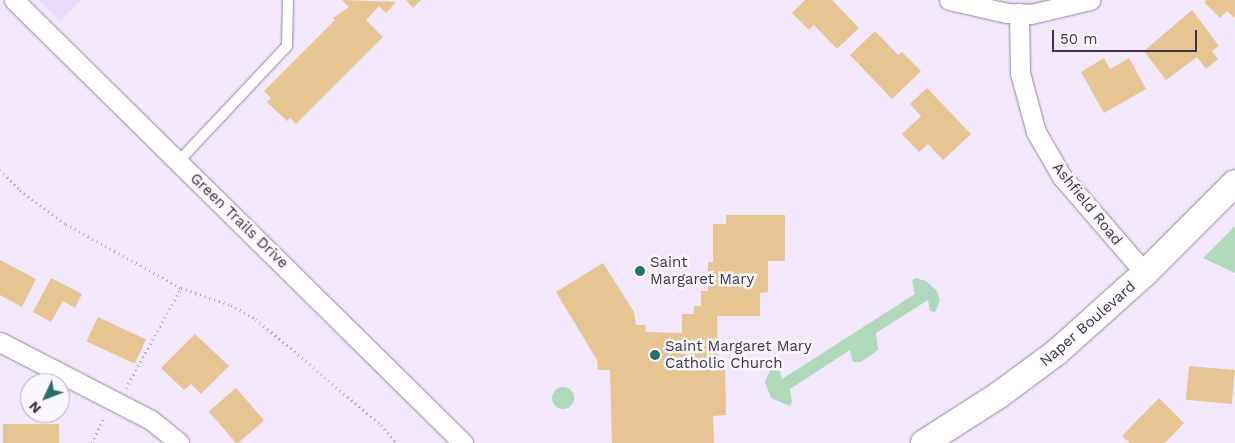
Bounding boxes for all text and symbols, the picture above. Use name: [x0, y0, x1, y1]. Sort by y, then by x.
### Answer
scale bar: [1055, 20, 1200, 52]
text: 50 m: [1060, 30, 1097, 48]
street label: Ashfield Road: [1048, 159, 1126, 249]
street label: Green Trails Drive: [186, 169, 292, 273]
place label: Saint Margaret Mary: [650, 253, 754, 288]
marker: Saint Margaret Mary: [634, 265, 646, 277]
street label: Naper Boulevard: [1036, 277, 1140, 371]
place label: Saint Margaret Mary Catholic Church: [665, 337, 812, 372]
marker: Saint Margaret Mary Catholic Church: [649, 349, 661, 361]
north arrow: [20, 373, 70, 423]
text: N: [25, 398, 44, 417]

